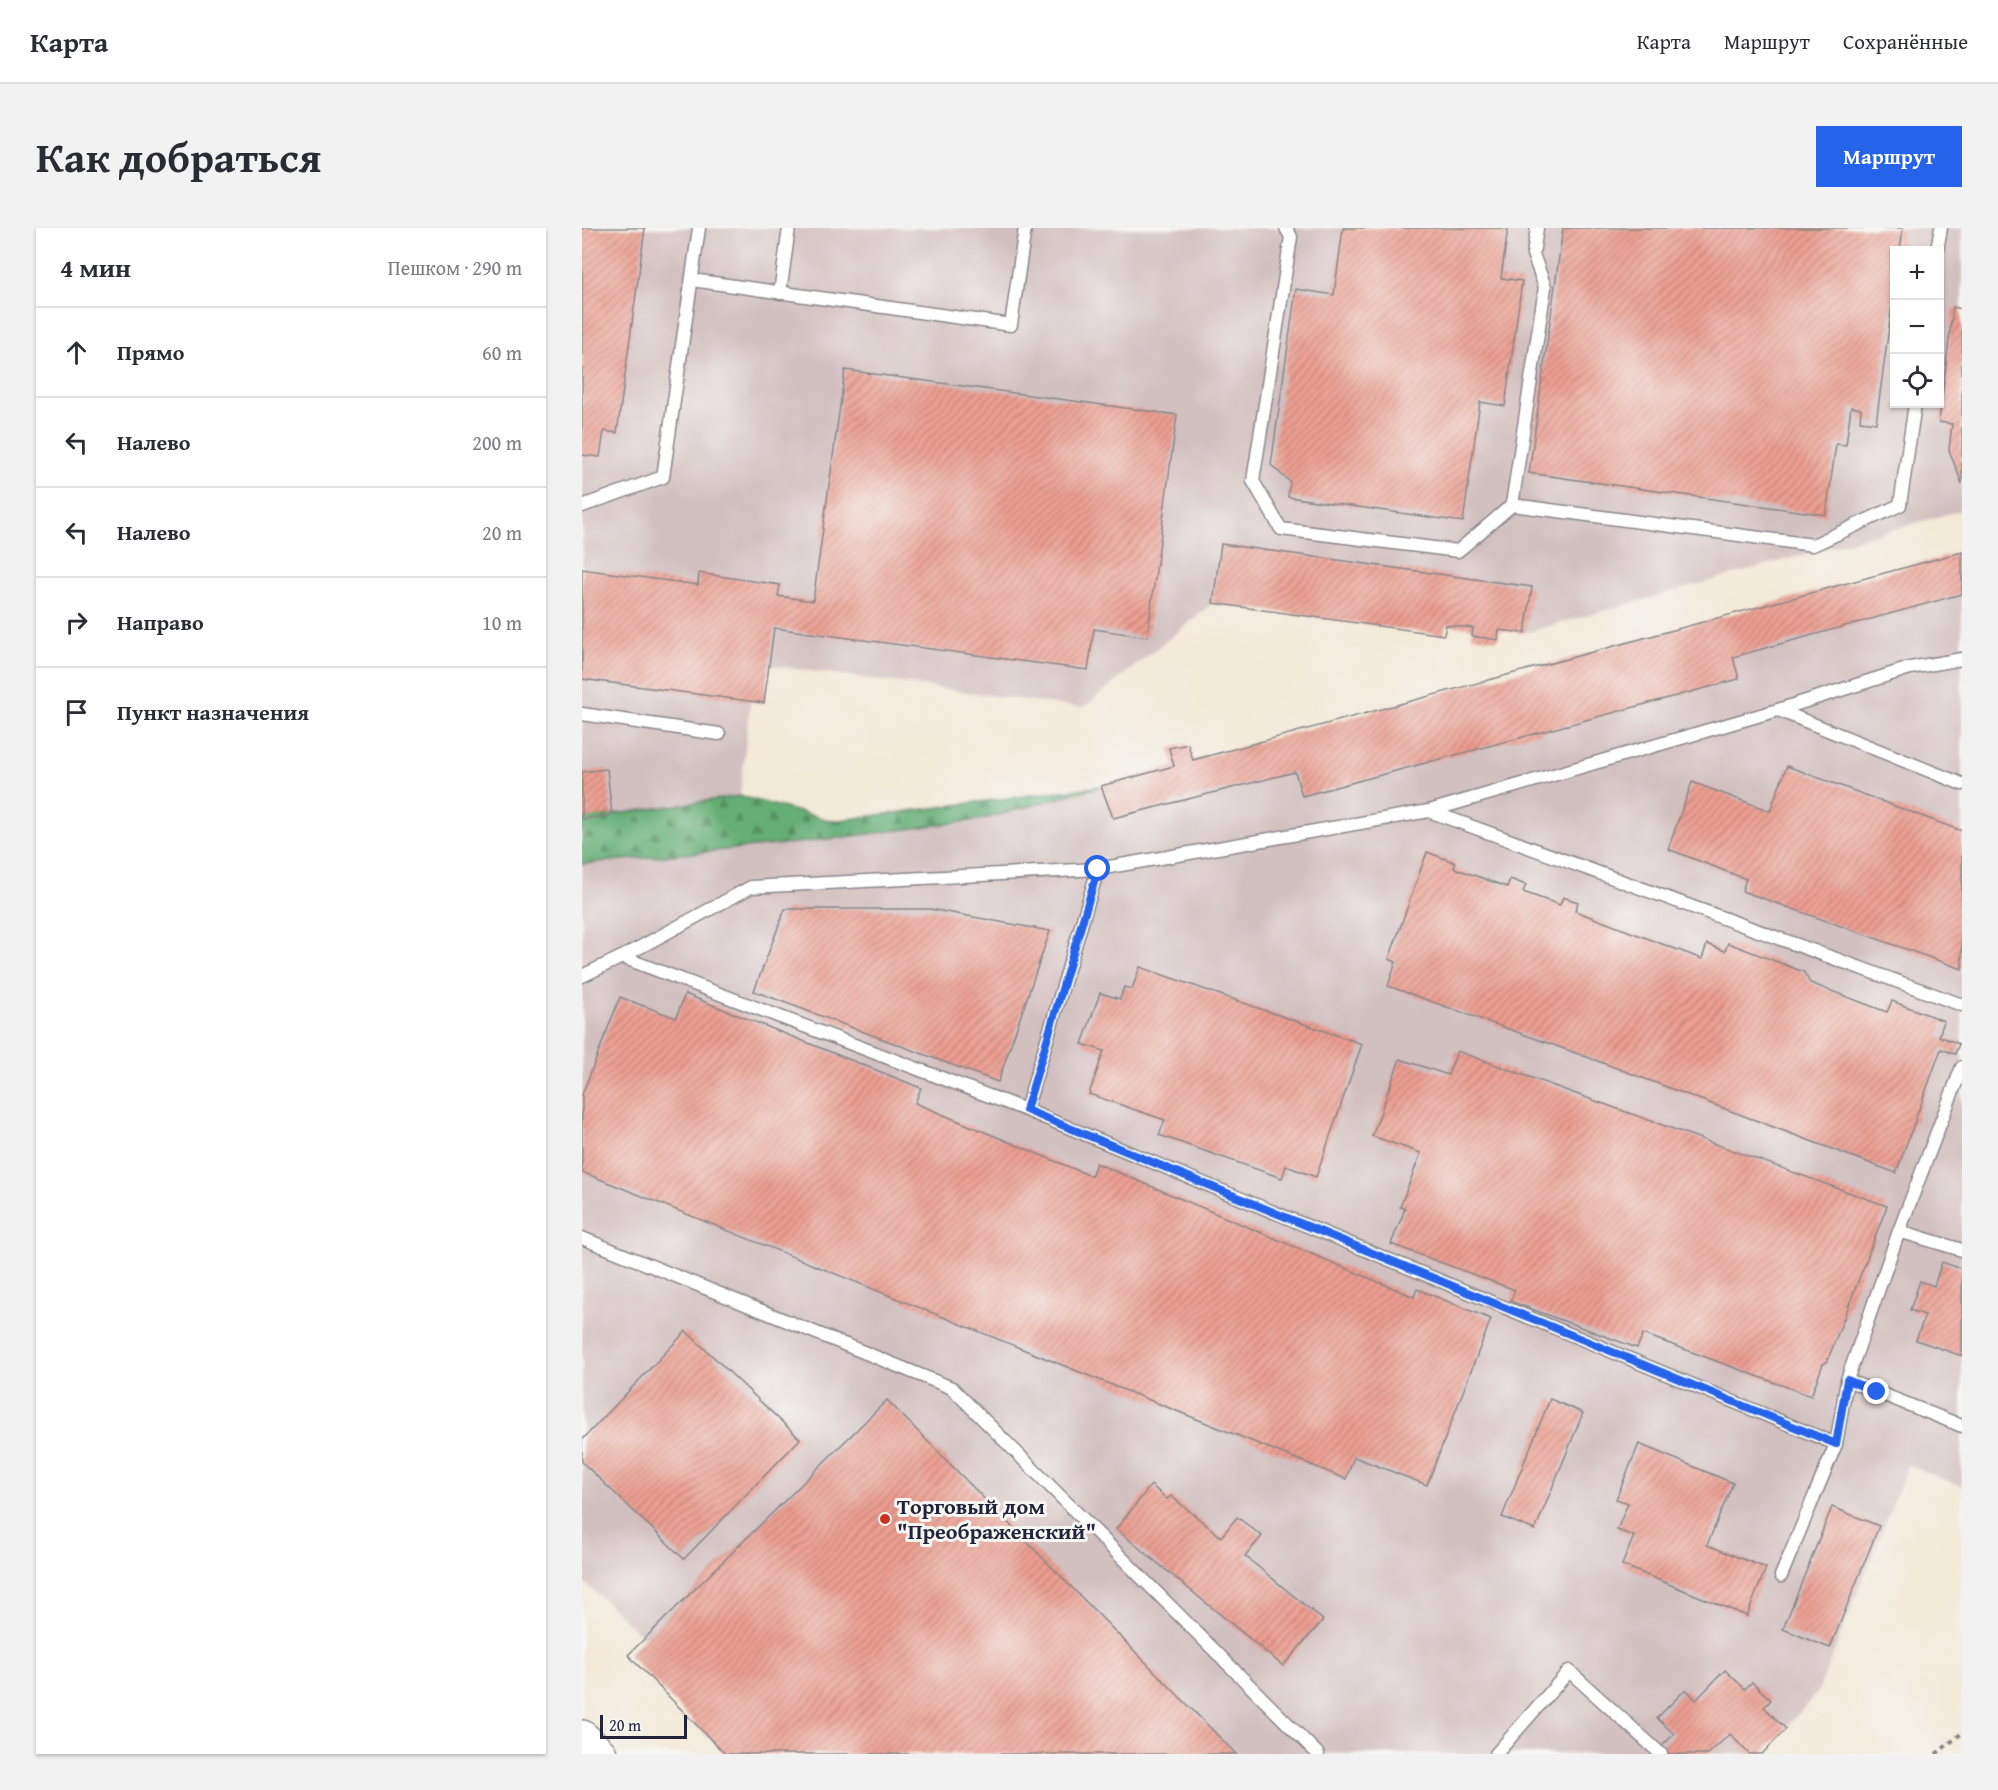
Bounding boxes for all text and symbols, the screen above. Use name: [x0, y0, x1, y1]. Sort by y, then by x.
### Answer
text: Карта: [30, 21, 108, 62]
text: Карта: [1637, 26, 1691, 57]
text: Маршрут: [1724, 26, 1810, 57]
text: Сохранённые: [1843, 26, 1968, 57]
text: Как добраться: [36, 126, 321, 187]
button: Маршрут: [1816, 126, 1962, 187]
map controls: [1890, 246, 1944, 408]
button: +: [1890, 246, 1944, 300]
text: 4 мин: [60, 248, 131, 287]
text: Пешком · 290 m: [388, 253, 522, 282]
button: −: [1890, 300, 1944, 354]
icon: ahead: [60, 336, 93, 369]
text: Прямо: [117, 336, 184, 368]
text: 60 m: [482, 338, 522, 367]
button: locate: [1890, 354, 1944, 408]
icon: left: [60, 426, 93, 459]
text: Налево: [117, 426, 190, 458]
text: 200 m: [472, 428, 522, 457]
icon: left: [60, 516, 93, 549]
text: Налево: [117, 516, 190, 548]
text: 20 m: [482, 518, 522, 547]
icon: right: [60, 606, 93, 639]
text: Направо: [117, 606, 204, 638]
text: 10 m: [482, 608, 522, 637]
icon: arrive: [60, 696, 93, 729]
text: Пункт назначения: [117, 696, 309, 728]
route start: [1084, 855, 1110, 881]
route end: [1863, 1378, 1889, 1404]
place label: Торговый дом "Преображенский": [897, 1490, 1096, 1547]
marker: Торговый дом "Преображенский": [878, 1512, 892, 1526]
scale bar: [600, 1712, 687, 1740]
text: 20 m: [609, 1713, 641, 1737]

